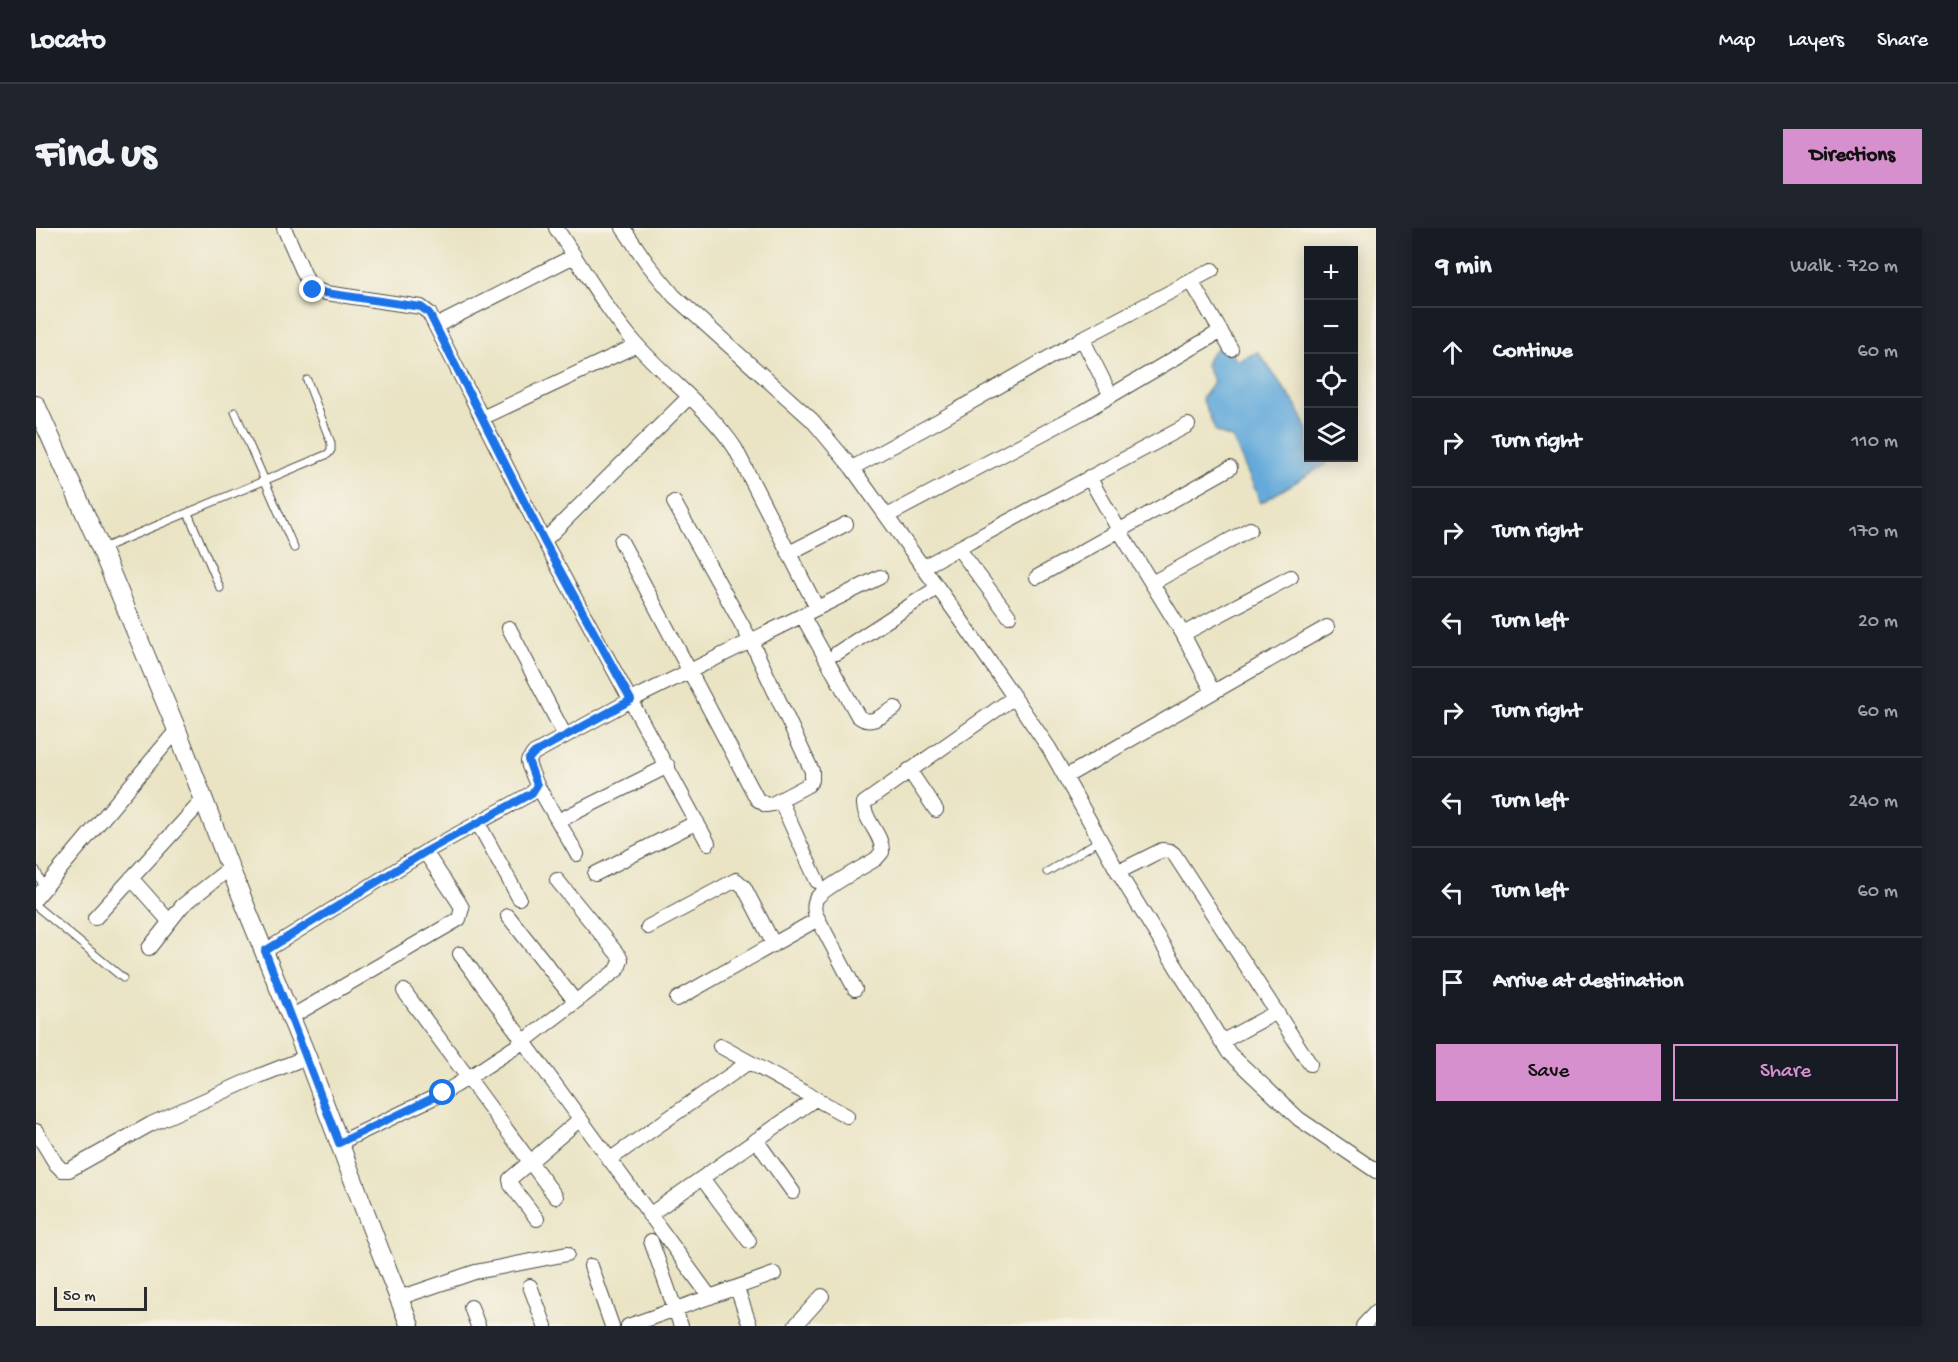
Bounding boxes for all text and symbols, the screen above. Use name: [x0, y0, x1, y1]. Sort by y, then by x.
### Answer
text: Locato: [30, 25, 106, 58]
text: Map: [1719, 29, 1755, 54]
text: Layers: [1788, 29, 1844, 54]
text: Share: [1877, 29, 1928, 54]
button: Directions: [1783, 129, 1922, 184]
text: Find us: [36, 132, 156, 181]
map controls: [1304, 246, 1358, 462]
button: +: [1304, 246, 1358, 300]
text: 9 min: [1436, 252, 1492, 283]
text: Walk · 720 m: [1790, 256, 1898, 279]
route end: [299, 276, 325, 302]
button: −: [1304, 300, 1358, 354]
icon: ahead: [1436, 336, 1469, 369]
text: Continue: [1493, 339, 1573, 365]
text: 60 m: [1858, 341, 1898, 364]
button: locate: [1304, 354, 1358, 408]
button: layers: [1304, 408, 1358, 462]
icon: right: [1436, 426, 1469, 459]
text: Turn right: [1493, 429, 1581, 455]
text: 110 m: [1852, 431, 1898, 454]
icon: right: [1436, 516, 1469, 549]
text: Turn right: [1493, 519, 1581, 545]
text: 170 m: [1849, 521, 1898, 544]
icon: left: [1436, 606, 1469, 639]
text: Turn left: [1493, 609, 1567, 635]
text: 20 m: [1858, 611, 1898, 634]
icon: right: [1436, 696, 1469, 729]
text: Turn right: [1493, 699, 1581, 725]
text: 60 m: [1858, 701, 1898, 724]
icon: left: [1436, 786, 1469, 819]
text: Turn left: [1493, 789, 1567, 815]
text: 240 m: [1848, 791, 1898, 814]
icon: left: [1436, 876, 1469, 909]
text: Turn left: [1493, 879, 1567, 905]
text: 60 m: [1858, 881, 1898, 904]
icon: arrive: [1436, 966, 1469, 999]
text: Arrive at destination: [1493, 969, 1683, 995]
button: Save: [1436, 1044, 1661, 1101]
button: Share: [1673, 1044, 1898, 1101]
route start: [429, 1079, 455, 1105]
scale bar: [54, 1284, 147, 1312]
text: 50 m: [63, 1288, 96, 1307]

